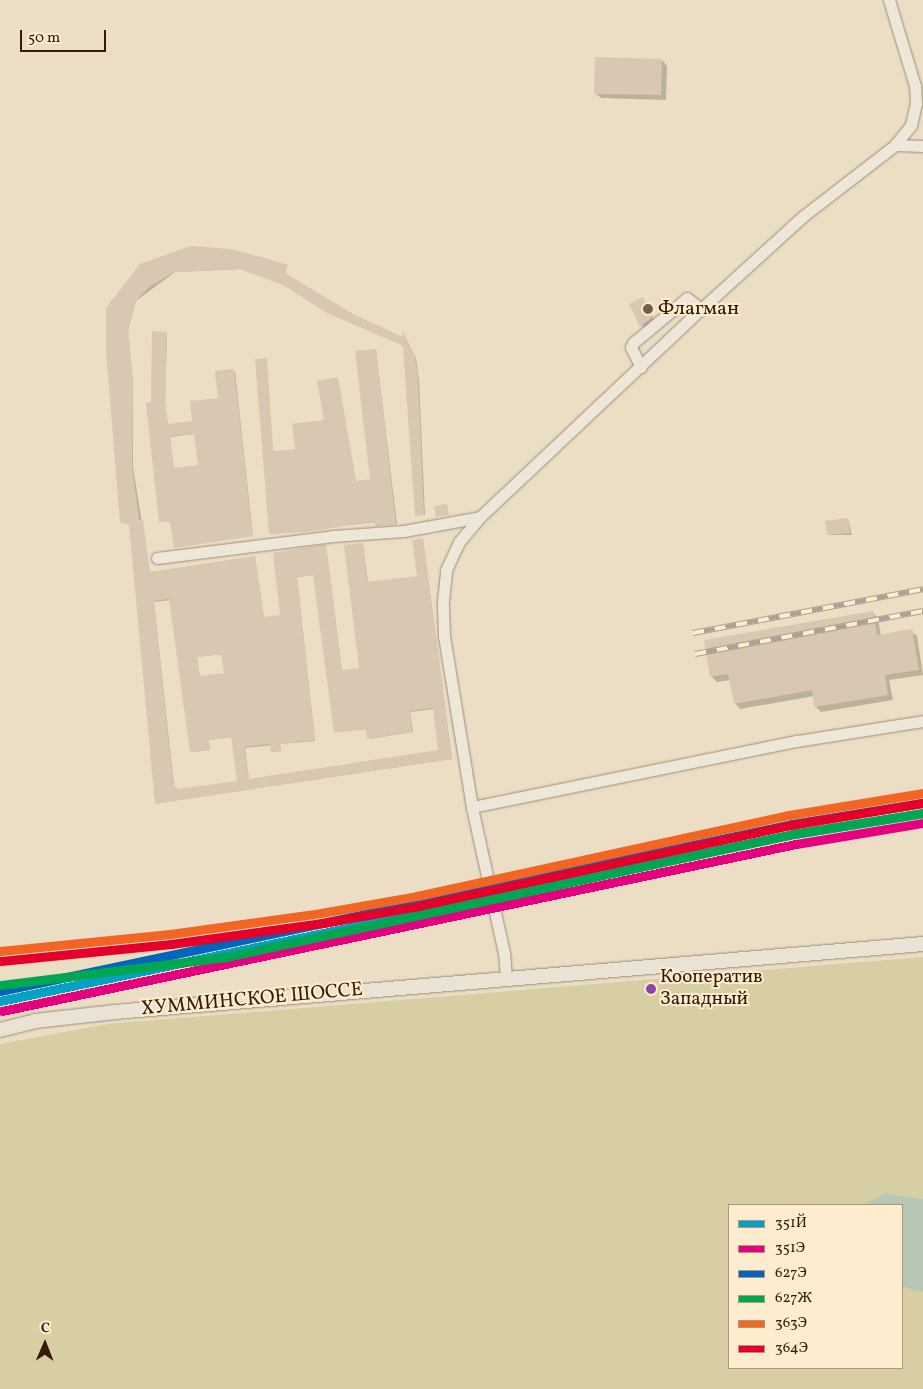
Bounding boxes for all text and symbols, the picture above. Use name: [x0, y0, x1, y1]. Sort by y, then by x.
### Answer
scale bar: [22, 20, 109, 52]
text: 50 m: [28, 28, 60, 49]
place label: Флагман: [658, 297, 739, 321]
marker: Флагман: [642, 303, 654, 315]
place label: Кооператив Западный: [660, 967, 763, 1011]
street label: ХУММИНСКОЕ ШОССЕ: [140, 978, 364, 1022]
marker: Кооператив Западный: [646, 984, 656, 994]
legend: [728, 1204, 903, 1369]
text: 351Й: [775, 1213, 807, 1234]
text: 351Э: [775, 1238, 805, 1259]
text: 627Э: [775, 1263, 807, 1284]
text: 627Ж: [775, 1288, 812, 1309]
text: 363Э: [775, 1313, 807, 1334]
north arrow: [20, 1319, 70, 1369]
text: С: [41, 1319, 50, 1338]
text: 364Э: [775, 1338, 808, 1359]

